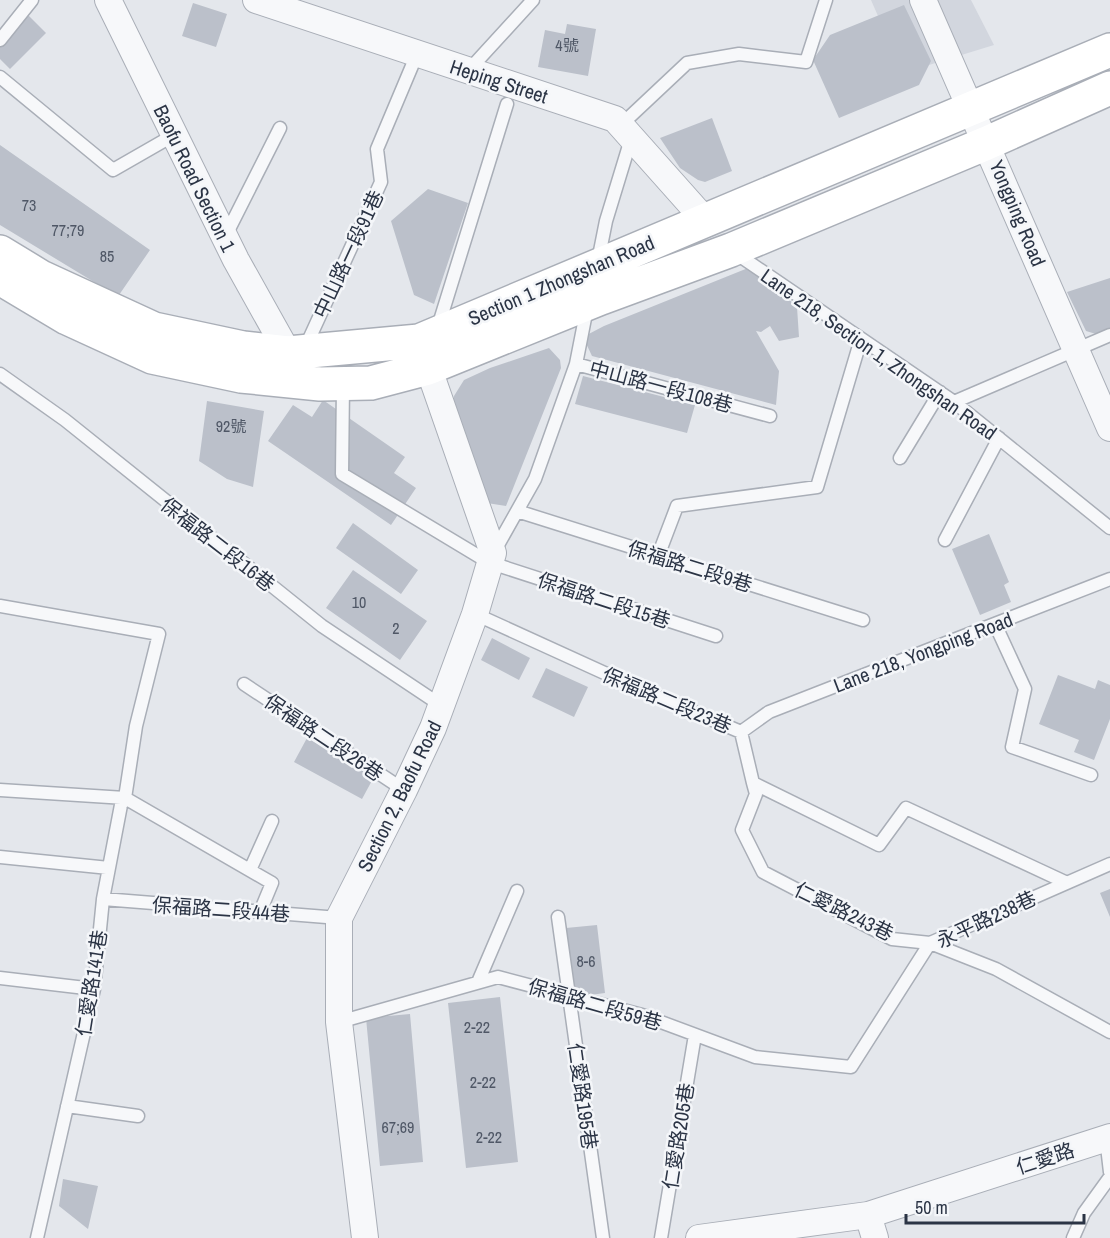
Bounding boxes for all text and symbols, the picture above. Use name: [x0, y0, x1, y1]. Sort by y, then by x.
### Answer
house number: 4號: [555, 34, 579, 56]
street label: Heping Street: [447, 53, 552, 110]
street label: Baofu Road Section 1: [148, 100, 242, 256]
street label: Yongping Road: [984, 156, 1052, 270]
street label: 中山路一段91巷: [307, 186, 389, 322]
house number: 73: [22, 194, 36, 216]
house number: 77;79: [52, 219, 84, 241]
street label: Section 1 Zhongshan Road: [464, 229, 658, 331]
house number: 85: [100, 245, 114, 267]
street label: Lane 218, Section 1, Zhongshan Road: [756, 262, 1002, 446]
street label: 中山路一段108巷: [586, 354, 736, 418]
house number: 92號: [216, 415, 246, 437]
street label: 保福路二段16巷: [155, 491, 281, 597]
street label: 保福路二段9巷: [624, 534, 756, 598]
street label: 保福路二段15巷: [534, 566, 674, 634]
house number: 10: [352, 591, 366, 613]
street label: Lane 218, Yongping Road: [830, 605, 1016, 699]
house number: 2: [392, 617, 400, 639]
street label: 保福路二段23巷: [598, 661, 736, 739]
street label: 保福路二段26巷: [259, 687, 389, 787]
street label: Section 2, Baofu Road: [351, 716, 447, 876]
street label: 仁愛路243巷: [790, 875, 898, 947]
street label: 永平路238巷: [932, 884, 1040, 954]
street label: 保福路二段44巷: [151, 891, 291, 927]
street label: 仁愛路141巷: [69, 928, 113, 1038]
house number: 8-6: [577, 950, 595, 972]
street label: 保福路二段59巷: [525, 972, 665, 1036]
house number: 2-22: [464, 1016, 490, 1038]
street label: 仁愛路195巷: [562, 1041, 604, 1151]
house number: 2-22: [470, 1071, 496, 1093]
street label: 仁愛路205巷: [656, 1081, 700, 1191]
house number: 67;69: [382, 1116, 414, 1138]
house number: 2-22: [476, 1126, 502, 1148]
street label: 仁愛路: [1012, 1136, 1078, 1180]
scale bar: [906, 1187, 1084, 1225]
text: 50 m: [915, 1195, 948, 1220]

